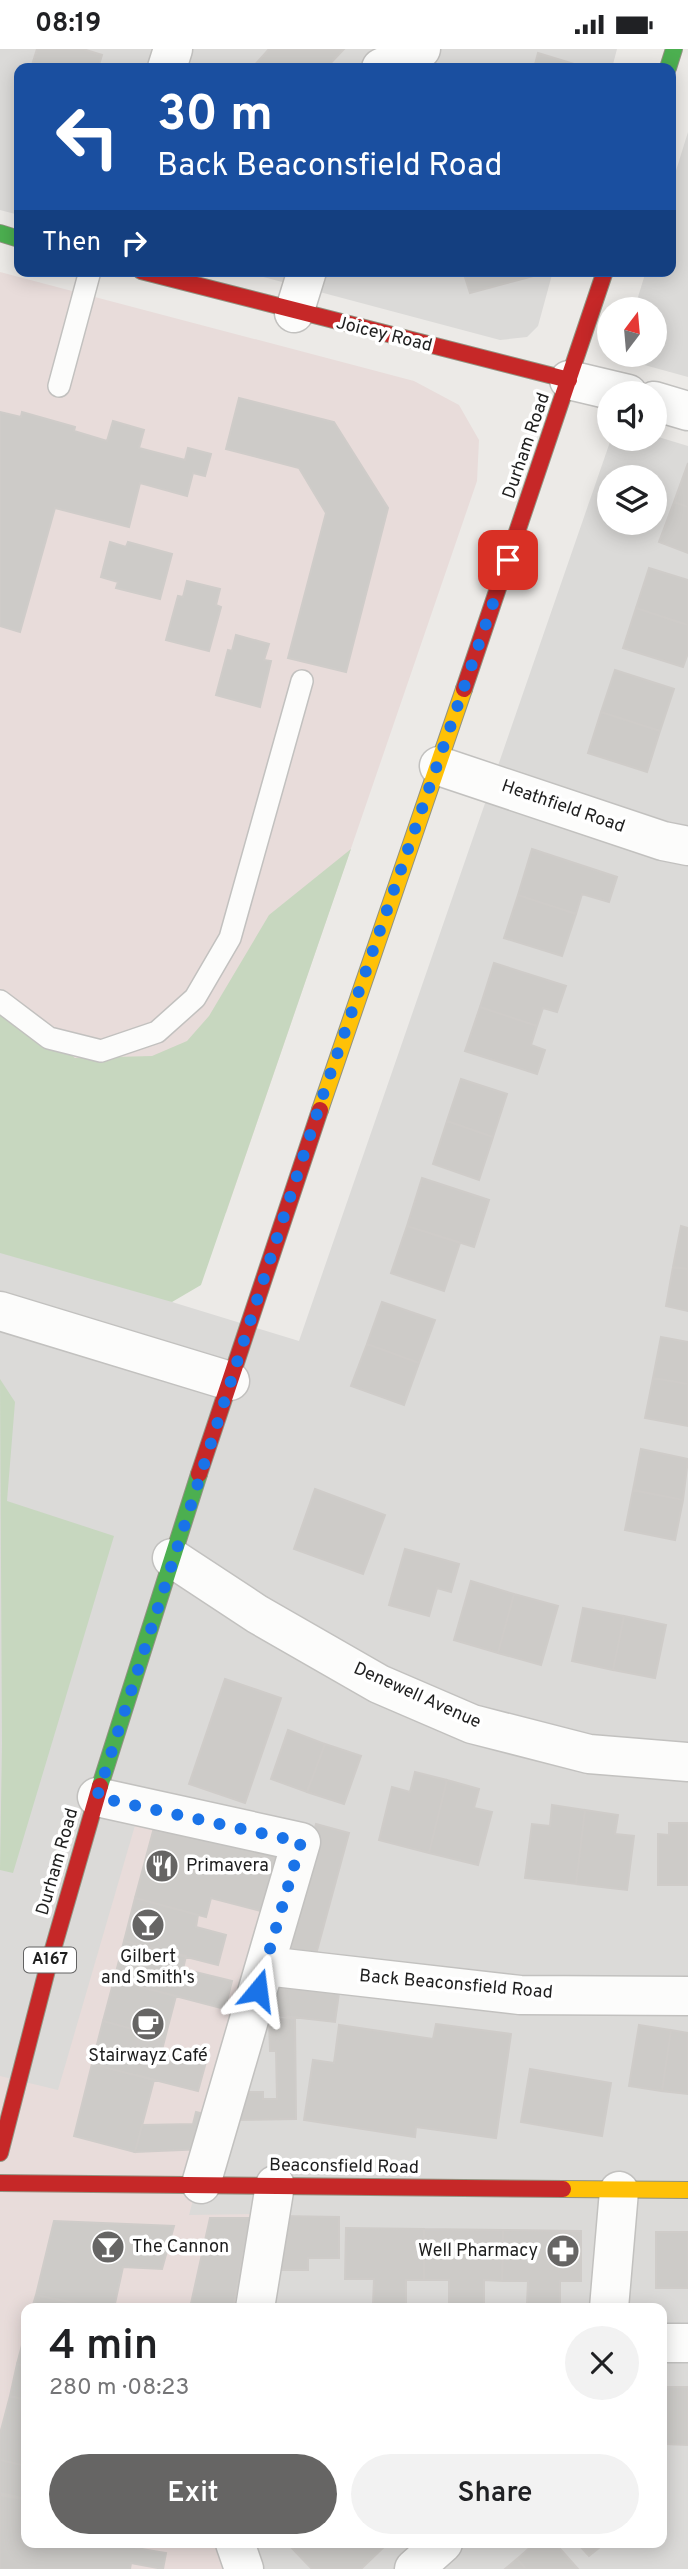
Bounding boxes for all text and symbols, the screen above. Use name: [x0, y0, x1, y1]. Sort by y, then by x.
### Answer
text: 08:19: [35, 8, 101, 41]
text: 30 m: [157, 86, 273, 148]
icon: left: [42, 91, 133, 182]
text: Back Beaconsfield Road: [157, 147, 502, 187]
icon: right: [115, 224, 153, 262]
text: Then: [42, 227, 101, 260]
north arrow: [597, 297, 667, 367]
map controls: [597, 297, 667, 535]
street label: Joicey Road: [334, 312, 434, 358]
button: sound: [597, 381, 667, 451]
street label: Durham Road: [498, 390, 556, 502]
button: layers: [597, 465, 667, 535]
pin: [478, 530, 538, 590]
icon: arrive: [489, 541, 527, 579]
street label: Heathfield Road: [498, 775, 628, 839]
street label: Denewell Avenue: [350, 1658, 484, 1734]
street label: Durham Road: [32, 1806, 84, 1918]
restaurant icon: Primavera: [143, 1847, 181, 1885]
place label: Primavera: [186, 1855, 269, 1878]
bar icon: Gilbert and Smith's: [129, 1906, 167, 1944]
place label: Gilbert and Smith's: [101, 1946, 195, 1990]
road number: A167: [24, 1947, 76, 1973]
position arrow: [221, 1953, 295, 2027]
street label: Back Beaconsfield Road: [358, 1965, 554, 2005]
cafe icon: Stairwayz Café: [129, 2005, 167, 2043]
place label: Stairwayz Café: [88, 2045, 208, 2068]
street label: Beaconsfield Road: [269, 2154, 419, 2180]
bar icon: The Cannon: [89, 2228, 127, 2266]
pharmacy icon: Well Pharmacy: [544, 2232, 582, 2270]
place label: The Cannon: [132, 2236, 229, 2259]
place label: Well Pharmacy: [418, 2240, 538, 2263]
text: 4 min: [49, 2321, 158, 2374]
button: close: [565, 2326, 639, 2400]
text: 280 m · 08:23: [49, 2374, 189, 2403]
button: Exit: [49, 2454, 337, 2534]
button: Share: [351, 2454, 639, 2534]

